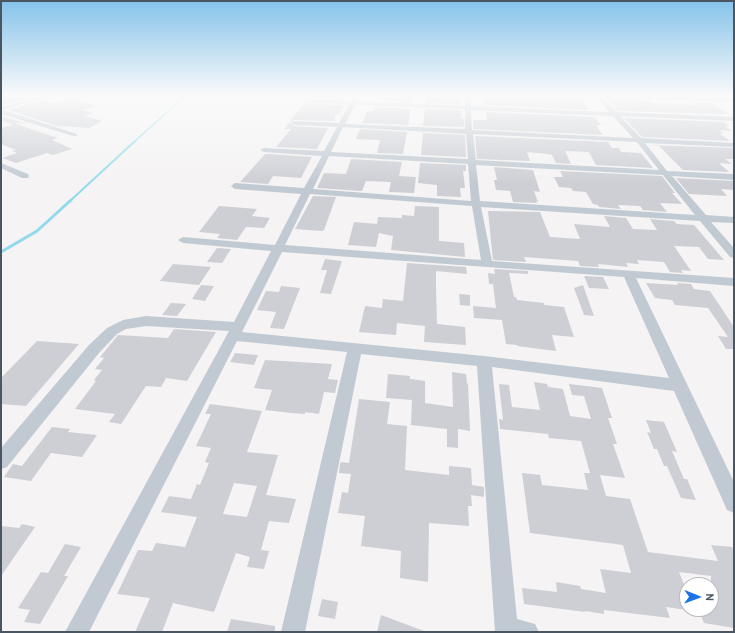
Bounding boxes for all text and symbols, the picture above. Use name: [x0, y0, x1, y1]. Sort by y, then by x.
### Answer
north arrow: [679, 577, 719, 617]
text: N: [703, 593, 717, 601]

